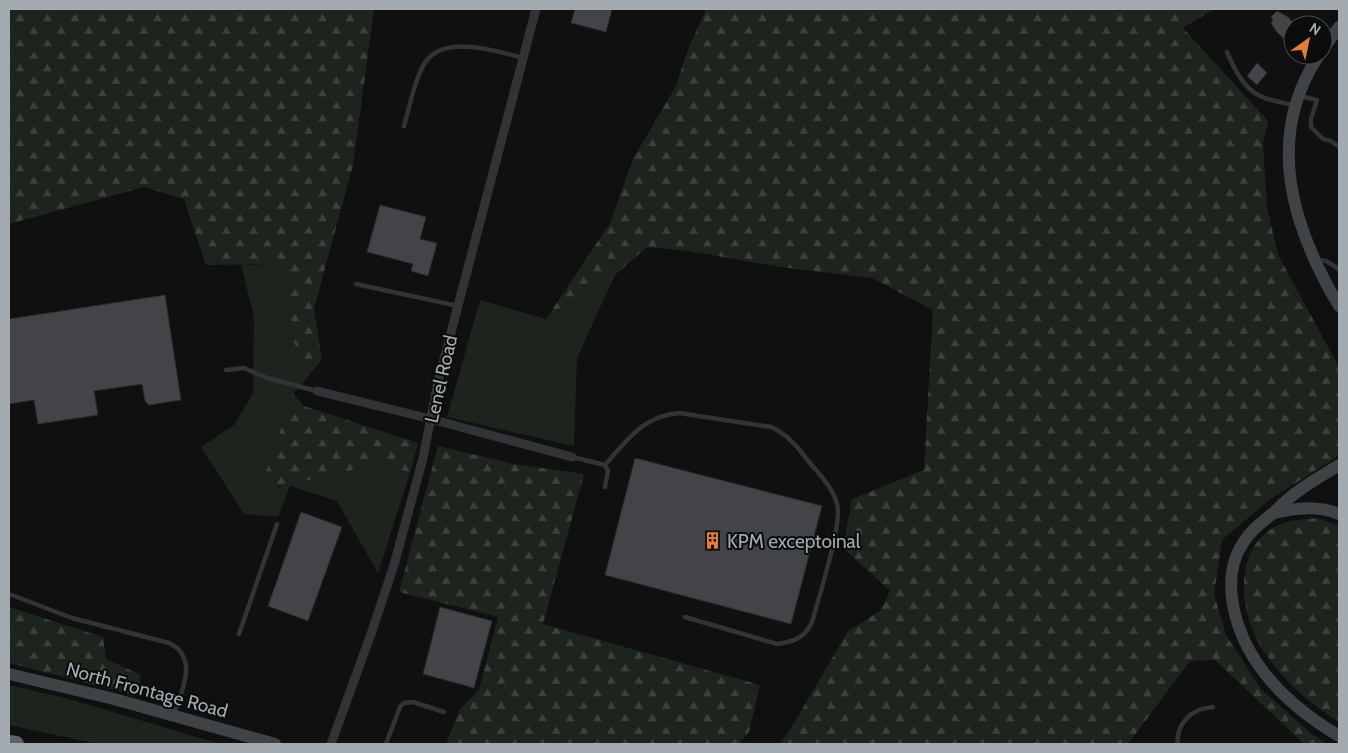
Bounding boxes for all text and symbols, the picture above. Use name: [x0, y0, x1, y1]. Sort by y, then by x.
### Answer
north arrow: [1283, 15, 1333, 65]
text: N: [1306, 19, 1324, 39]
street label: Lenel Road: [420, 333, 462, 425]
place label: KPM exceptoinal: [727, 530, 861, 553]
building icon: KPM exceptoinal: [703, 531, 723, 551]
street label: North Frontage Road: [64, 657, 230, 723]

